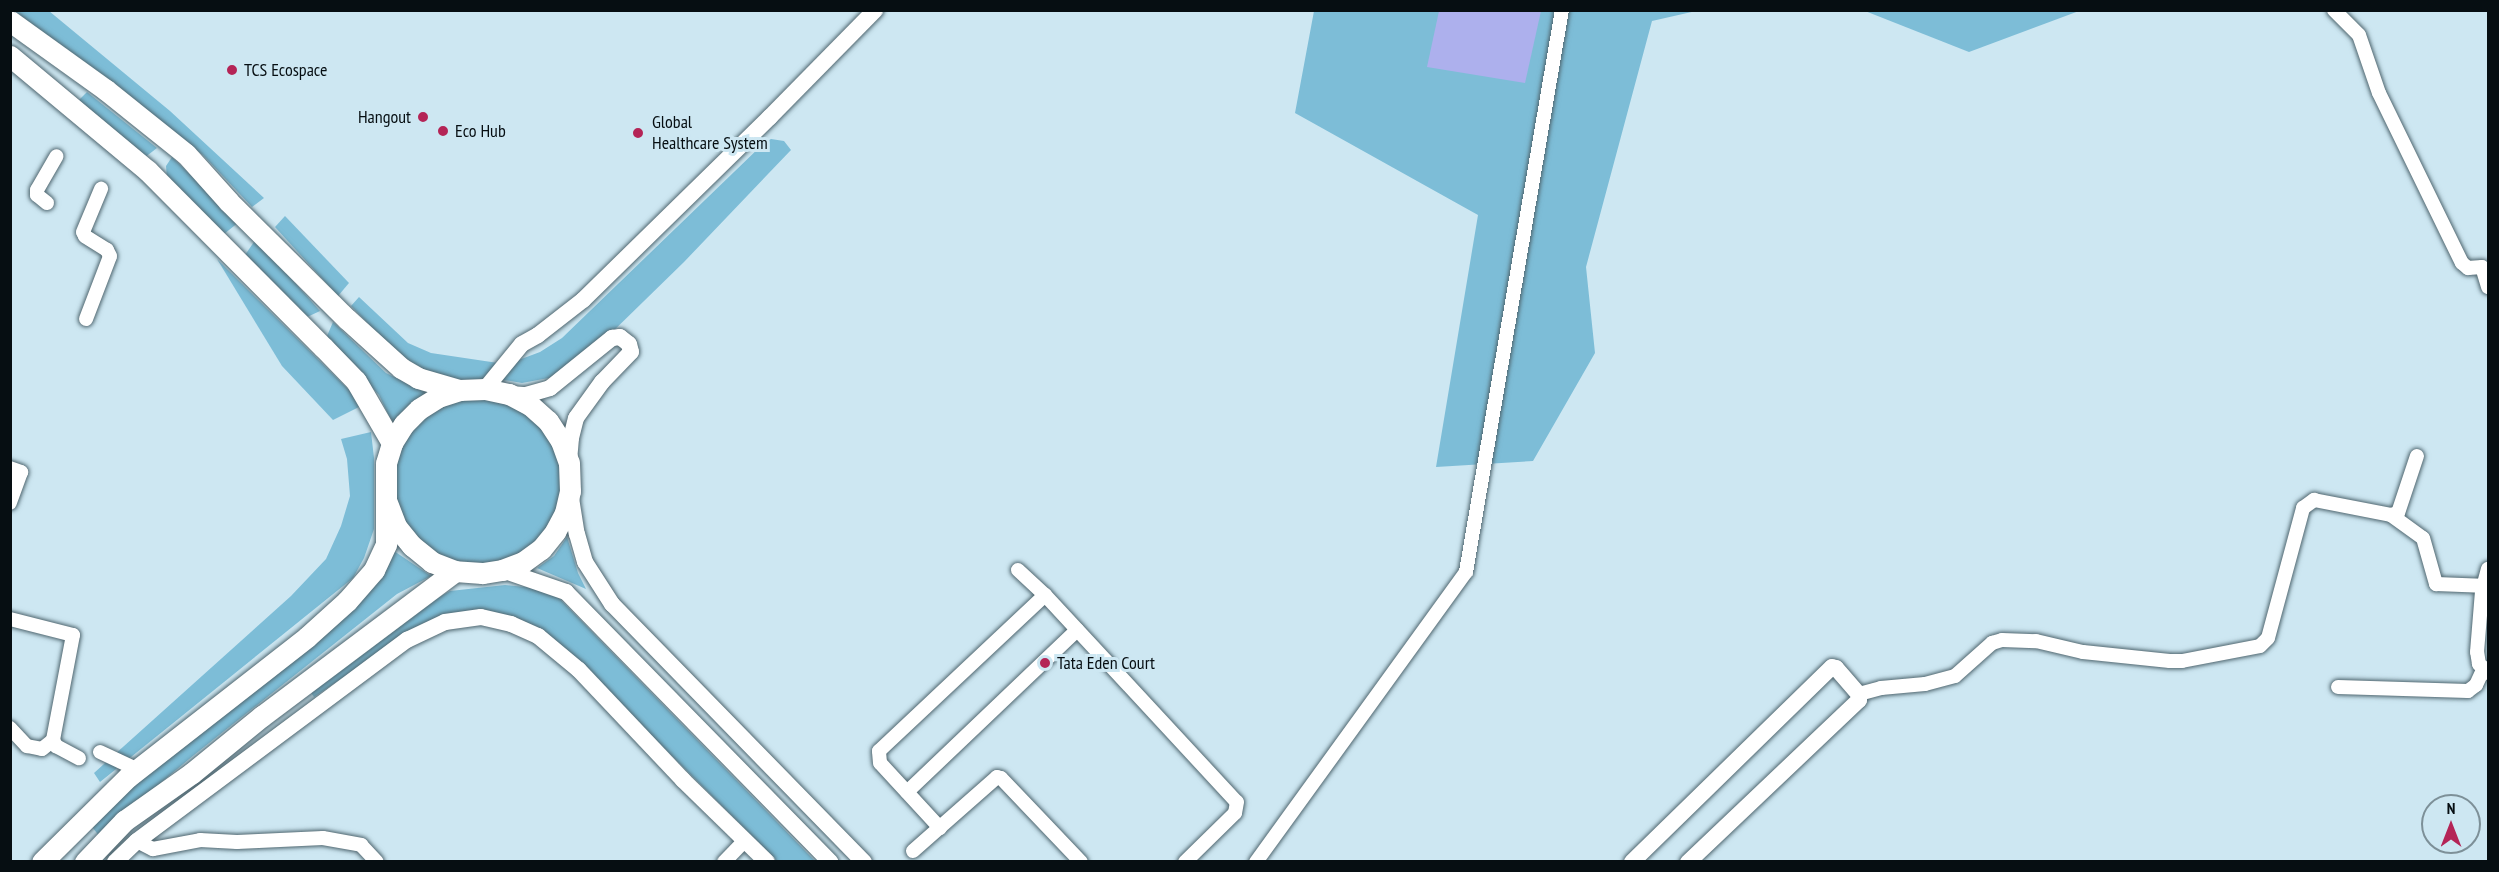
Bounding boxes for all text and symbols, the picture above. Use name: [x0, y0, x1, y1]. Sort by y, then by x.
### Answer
place label: TCS Ecospace: [244, 59, 327, 81]
marker: TCS Ecospace: [225, 63, 239, 77]
place label: Hangout: [358, 106, 411, 128]
marker: Hangout: [416, 110, 430, 124]
place label: Global Healthcare System: [652, 112, 768, 154]
place label: Eco Hub: [455, 120, 506, 142]
marker: Eco Hub: [436, 124, 450, 138]
marker: Global Healthcare System: [629, 124, 647, 142]
place label: Tata Eden Court: [1057, 652, 1155, 674]
marker: Tata Eden Court: [1038, 656, 1052, 670]
north arrow: [2421, 794, 2481, 854]
text: N: [2447, 798, 2455, 818]

